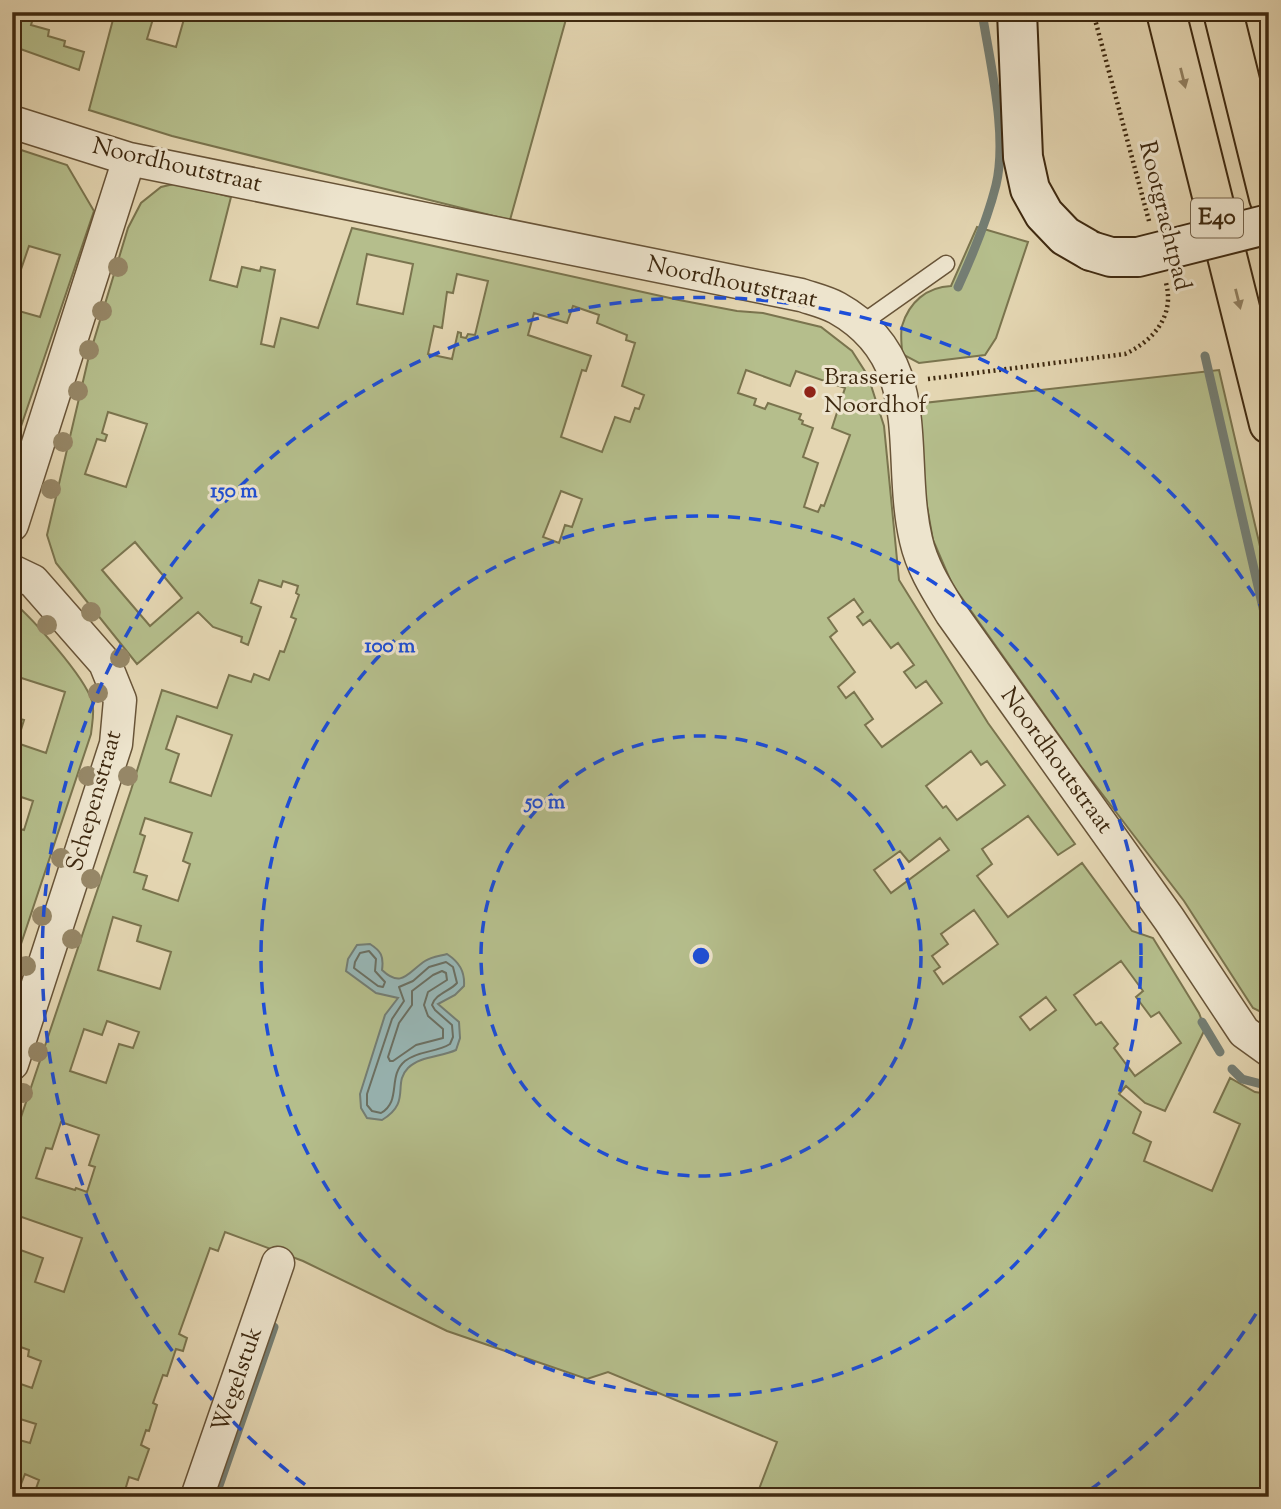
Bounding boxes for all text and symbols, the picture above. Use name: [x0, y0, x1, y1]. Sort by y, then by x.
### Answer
one-way arrow: [1178, 68, 1189, 90]
street label: Noordhoutstraat: [89, 130, 265, 202]
street label: Rootgrachtpad: [1129, 138, 1199, 295]
road number: E40: [1191, 198, 1243, 238]
street label: Noordhoutstraat: [644, 248, 820, 318]
one-way arrow: [1233, 288, 1244, 310]
place label: Brasserie Noordhof: [824, 361, 929, 423]
marker: Brasserie Noordhof: [802, 384, 818, 400]
text: 150 m: [210, 477, 258, 507]
text: 100 m: [365, 632, 416, 662]
street label: Noordhoutstraat: [991, 681, 1121, 841]
street label: Schepenstraat: [59, 727, 131, 875]
text: 50 m: [523, 788, 566, 818]
centre of rings: [689, 944, 713, 968]
street label: Wegelstuk: [204, 1323, 272, 1437]

